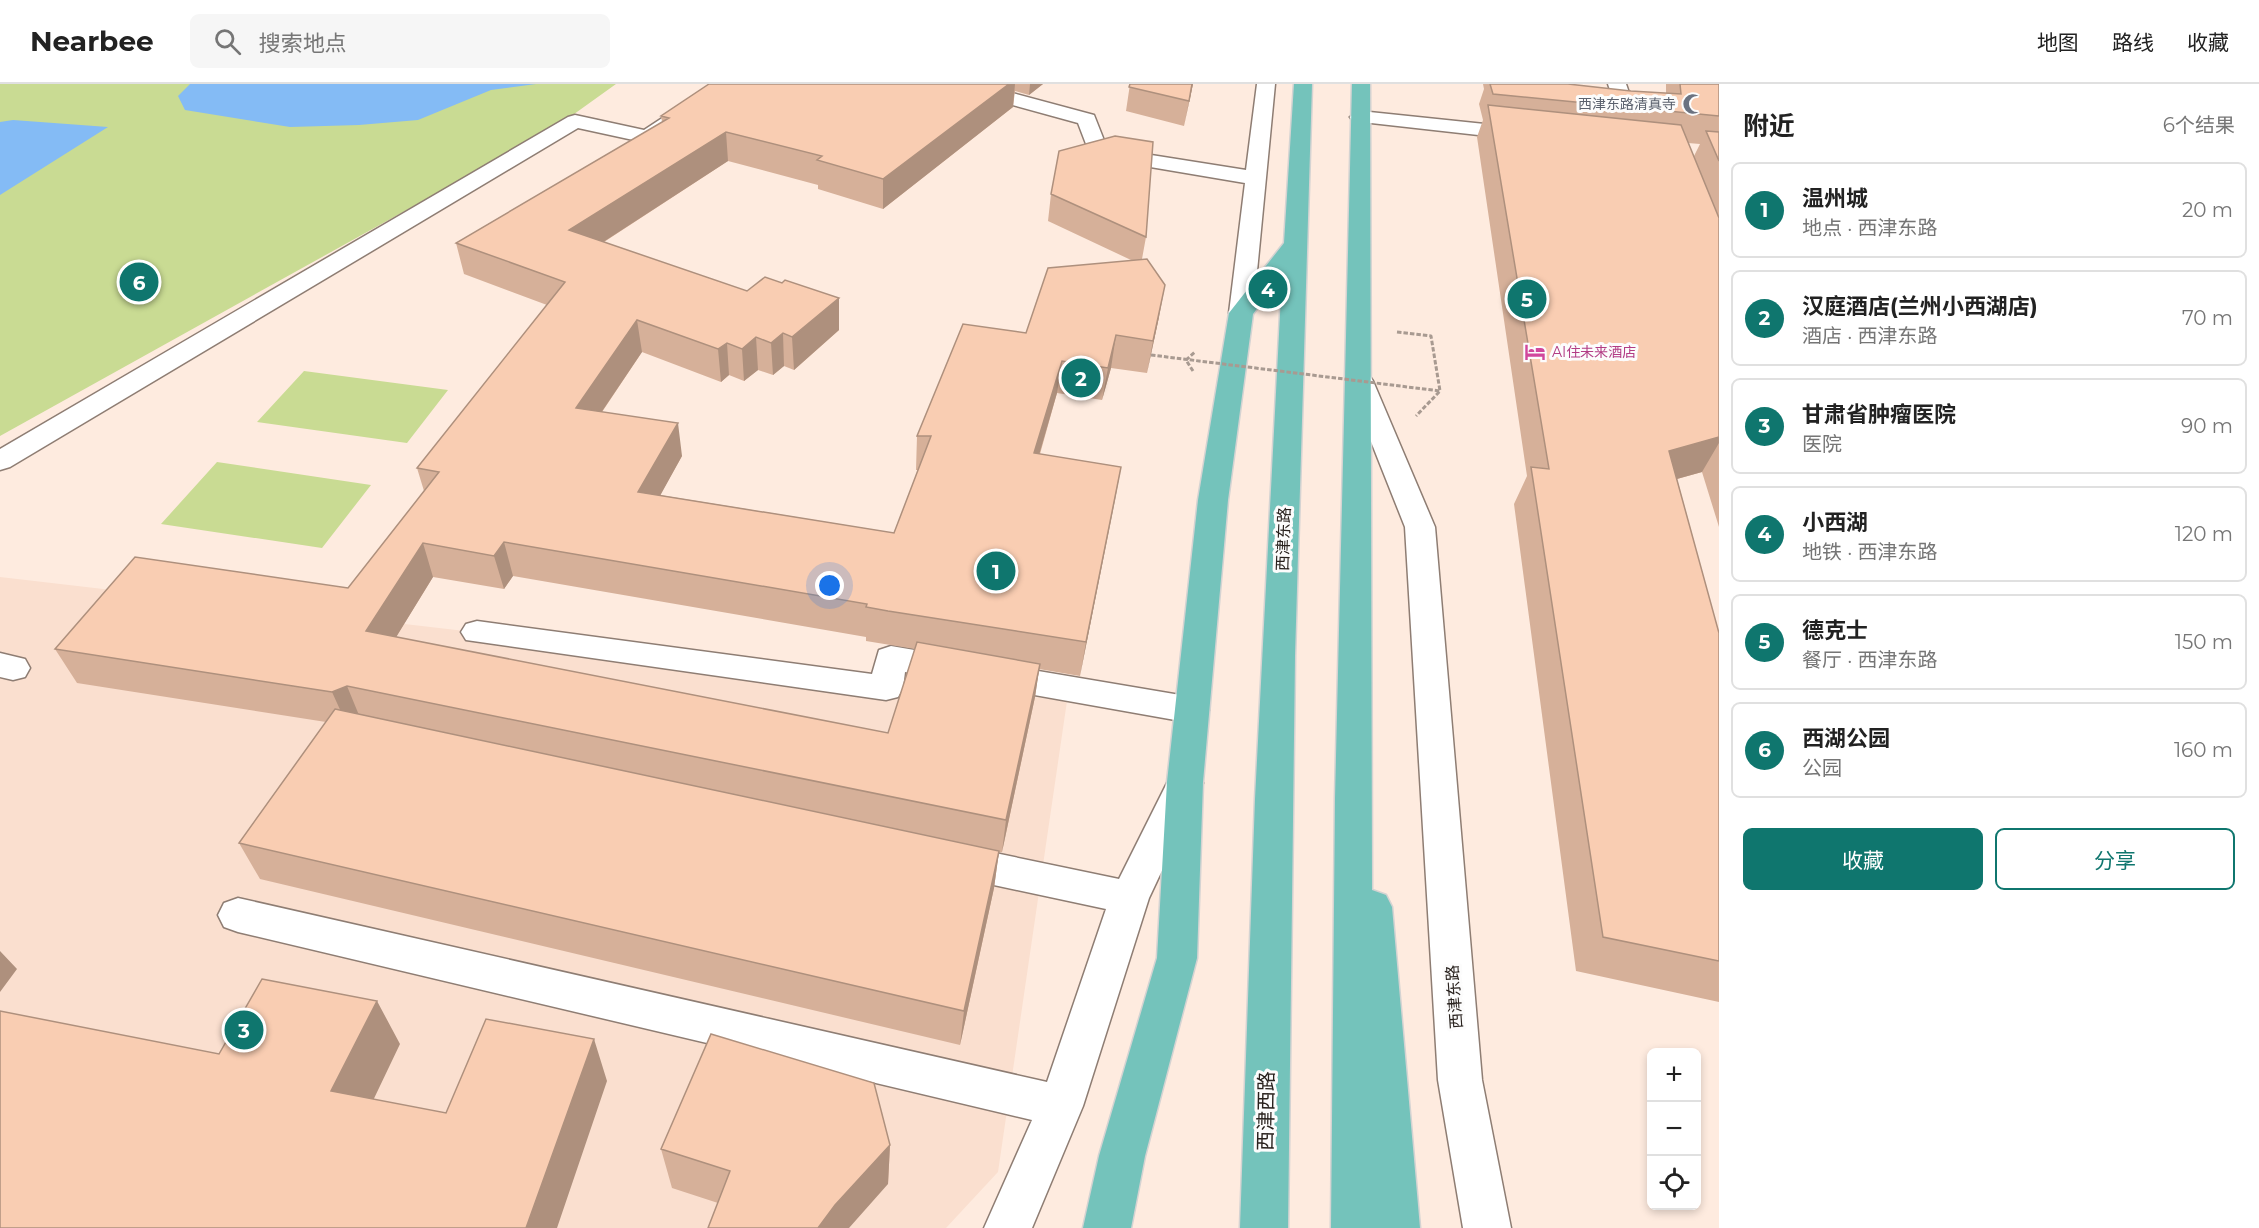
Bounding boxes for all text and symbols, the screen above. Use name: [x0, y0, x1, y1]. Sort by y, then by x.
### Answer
search box: [190, 14, 610, 68]
text: Nearbee: [30, 24, 154, 58]
icon: search: [211, 25, 244, 58]
text: 搜索地点: [259, 30, 347, 57]
text: 地图: [2037, 30, 2079, 55]
text: 路线: [2112, 30, 2154, 55]
text: 收藏: [2187, 30, 2229, 55]
mosque icon: 西津东路清真寺: [1681, 92, 1705, 116]
place label: 西津东路清真寺: [1578, 95, 1676, 113]
text: 附近: [1743, 110, 1795, 142]
text: 6个结果: [2163, 113, 2235, 137]
text: 温州城: [1802, 185, 1868, 212]
text: 1: [1761, 198, 1768, 222]
text: 20 m: [2182, 198, 2233, 222]
text: 地点 · 西津东路: [1802, 216, 1938, 240]
pin: 6: [120, 260, 158, 304]
pin: 4: [1248, 266, 1288, 312]
pin: 5: [1508, 276, 1546, 322]
text: 汉庭酒店(兰州小西湖店): [1802, 293, 2038, 320]
text: 2: [1759, 306, 1770, 330]
text: 70 m: [2182, 306, 2233, 330]
text: 酒店 · 西津东路: [1802, 324, 1938, 348]
hotel icon: AI住未来酒店: [1523, 340, 1547, 364]
place label: AI住未来酒店: [1552, 343, 1636, 361]
pin: 2: [1062, 356, 1100, 400]
text: 甘肃省肿瘤医院: [1802, 401, 1956, 428]
text: 3: [1759, 414, 1770, 438]
text: 90 m: [2181, 414, 2233, 438]
text: 医院: [1802, 432, 1842, 456]
street label: 西津东路: [1273, 507, 1294, 571]
text: 小西湖: [1802, 509, 1868, 536]
text: 4: [1758, 522, 1771, 546]
text: 120 m: [2175, 522, 2233, 546]
text: 地铁 · 西津东路: [1802, 540, 1938, 564]
pin: 1: [976, 548, 1016, 594]
your location: [815, 571, 844, 600]
text: 德克士: [1802, 617, 1868, 644]
text: 5: [1759, 630, 1770, 654]
text: 150 m: [2175, 630, 2233, 654]
text: 餐厅 · 西津东路: [1802, 648, 1938, 672]
text: 西湖公园: [1802, 725, 1890, 752]
text: 6: [1758, 738, 1771, 762]
text: 160 m: [2174, 738, 2233, 762]
text: 公园: [1802, 756, 1842, 780]
button: 收藏: [1743, 828, 1983, 890]
button: 分享: [1995, 828, 2235, 890]
street label: 西津东路: [1443, 964, 1466, 1030]
pin: 3: [224, 1008, 264, 1052]
map controls: [1647, 1048, 1701, 1210]
button: +: [1647, 1048, 1701, 1102]
street label: 西津西路: [1253, 1071, 1279, 1151]
button: −: [1647, 1102, 1701, 1156]
button: locate: [1647, 1156, 1701, 1210]

